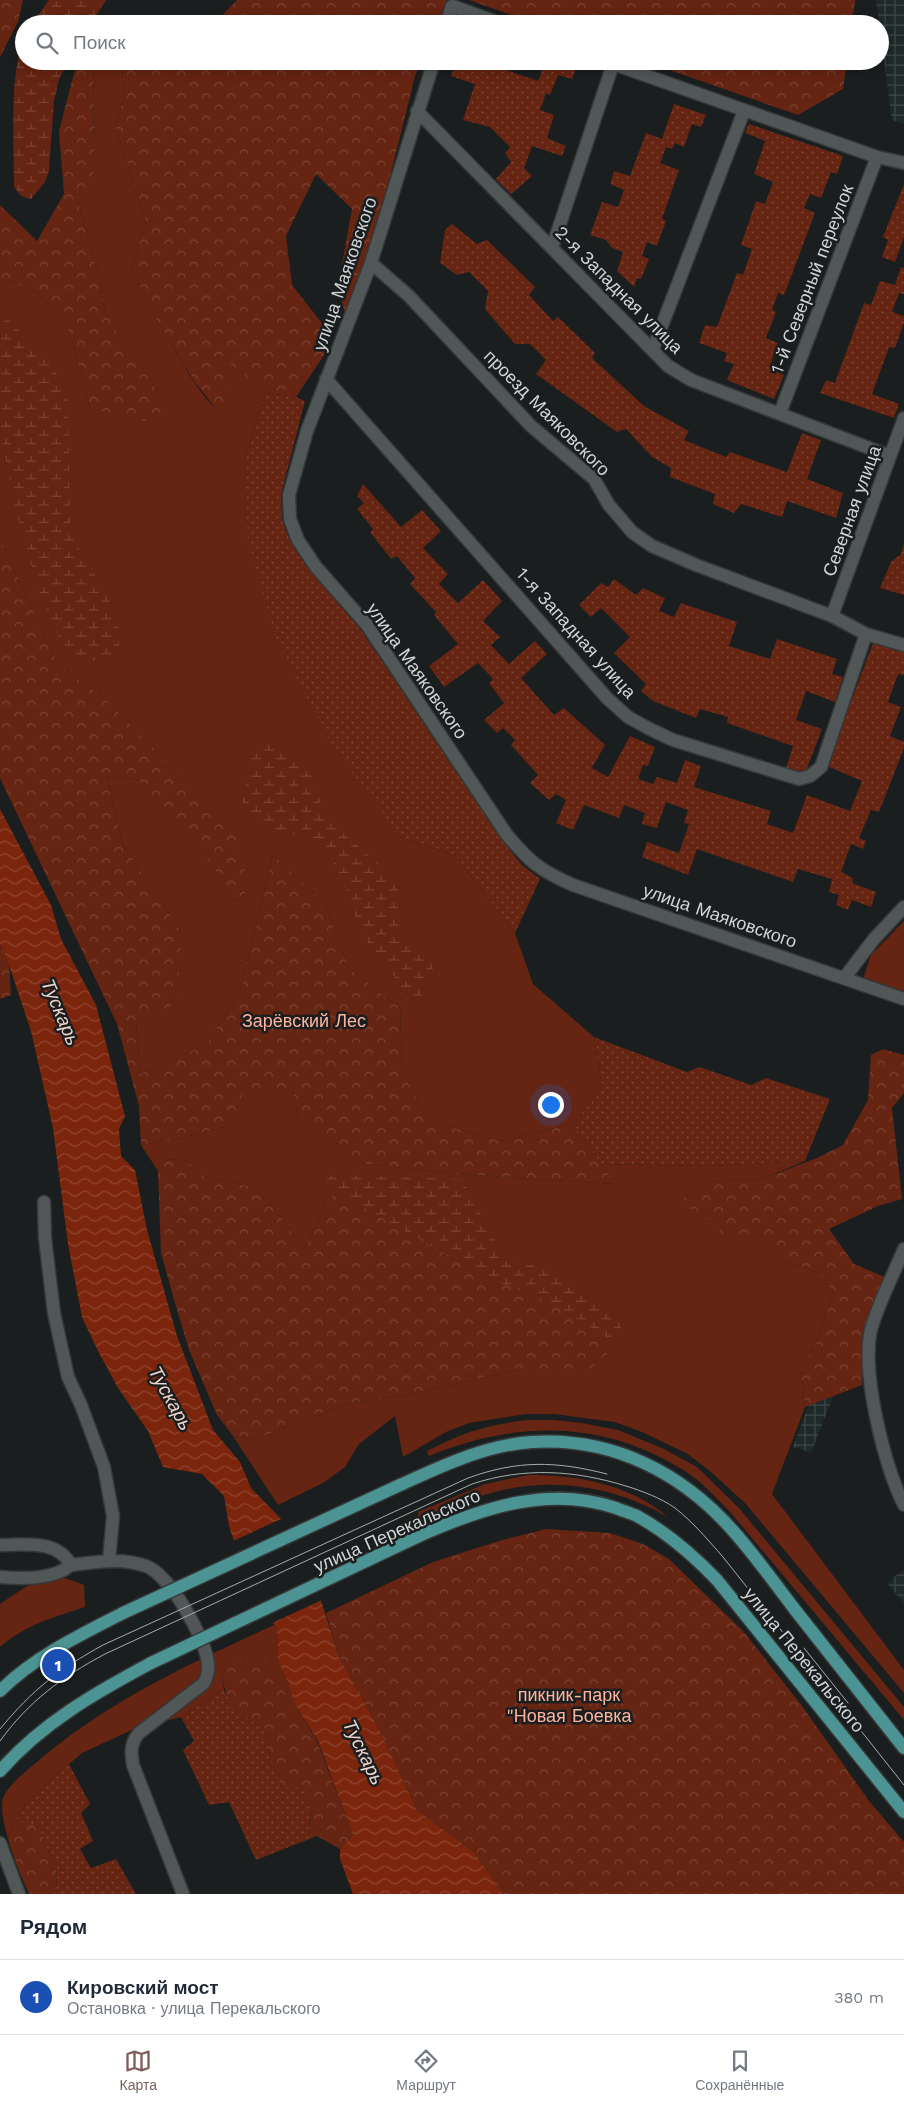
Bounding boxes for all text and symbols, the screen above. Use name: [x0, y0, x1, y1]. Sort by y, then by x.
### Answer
search box: [15, 15, 889, 70]
icon: search: [33, 29, 61, 57]
text: Поиск: [73, 31, 126, 54]
street label: 1-й Северный переулок: [766, 181, 857, 376]
street label: улица Маяковского: [308, 194, 381, 354]
street label: 2-я Западная улица: [551, 222, 688, 358]
street label: проезд Маяковского: [480, 345, 615, 480]
street label: Северная улица: [818, 442, 885, 579]
street label: 1-я Западная улица: [512, 563, 641, 703]
street label: улица Маяковского: [363, 599, 472, 743]
street label: улица Маяковского: [640, 879, 800, 952]
water label: Тускарь: [36, 975, 85, 1049]
park label: Зарёвский Лес: [242, 1010, 366, 1031]
your location: [538, 1092, 564, 1118]
water label: Тускарь: [144, 1362, 198, 1434]
street label: улица Перекальского: [310, 1484, 483, 1577]
street label: улица Перекальского: [740, 1583, 869, 1736]
pin: 1: [42, 1646, 74, 1684]
park label: пикник-парк "Новая Боевка: [506, 1684, 633, 1726]
water label: Тускарь: [338, 1716, 389, 1789]
text: Рядом: [20, 1914, 87, 1939]
text: Кировский мост: [67, 1976, 219, 1999]
text: 1: [33, 1988, 39, 2007]
text: 380 m: [834, 1988, 884, 2007]
text: Остановка · улица Перекальского: [67, 1999, 321, 2018]
tab: Карта: [120, 2047, 157, 2093]
tab: Маршрут: [396, 2047, 456, 2093]
tab: Сохранённые: [695, 2047, 784, 2093]

